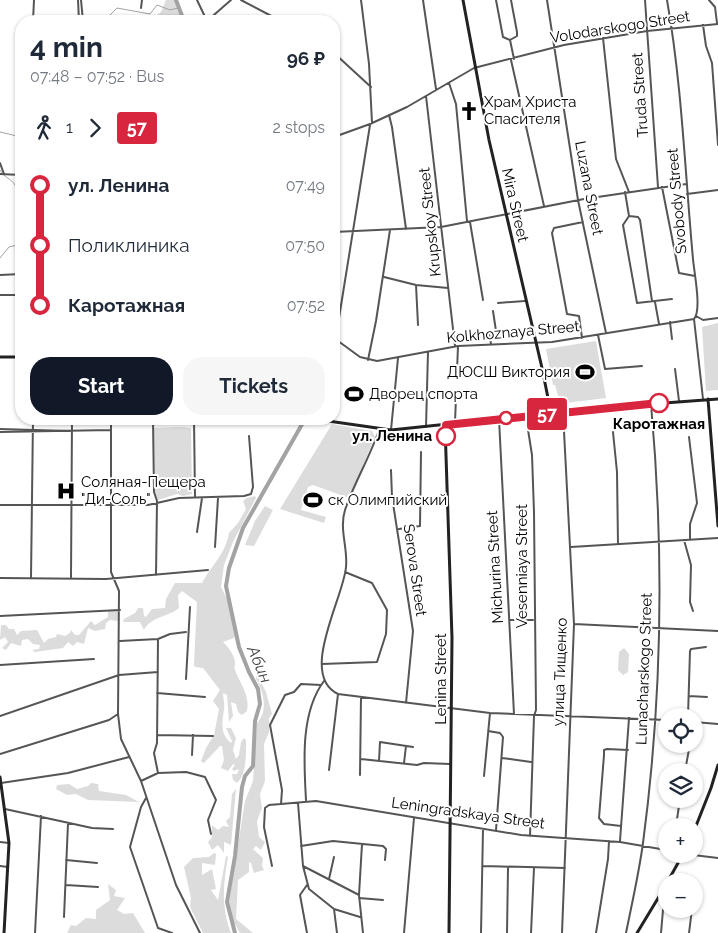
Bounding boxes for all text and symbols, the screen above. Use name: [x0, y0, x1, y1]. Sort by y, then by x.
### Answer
street label: Volodarskogo Street: [549, 7, 691, 47]
text: 4 min: [30, 31, 103, 64]
text: 96 ₽: [287, 47, 325, 69]
street label: Truda Street: [628, 52, 652, 138]
text: 07:48 – 07:52 · Bus: [30, 67, 164, 86]
place label: Храм Христа Спасителя: [484, 93, 576, 128]
church icon: Храм Христа Спасителя: [458, 100, 480, 122]
icon: walk: [30, 114, 58, 142]
icon: forward: [81, 114, 109, 142]
text: 57: [127, 117, 147, 138]
text: 1: [66, 118, 73, 137]
text: 2 stops: [273, 118, 325, 137]
street label: Luzana Street: [571, 139, 607, 237]
street label: Svobody Street: [663, 147, 691, 255]
street label: Mira Street: [498, 166, 532, 244]
street label: Krupskoy Street: [415, 167, 445, 277]
text: ул. Ленина: [68, 174, 169, 196]
text: 07:49: [286, 176, 325, 195]
text: Поликлиника: [68, 234, 190, 256]
text: 07:50: [285, 236, 325, 255]
text: Каротажная: [68, 294, 185, 316]
text: 07:52: [287, 296, 325, 315]
street label: Kolkhoznaya Street: [446, 317, 580, 347]
button: Start: [30, 357, 173, 415]
button: Tickets: [183, 357, 325, 415]
sports icon: ДЮСШ Виктория: [574, 361, 596, 383]
place label: ДЮСШ Виктория: [447, 363, 570, 381]
sports icon: Дворец спорта: [343, 383, 365, 405]
place label: Дворец спорта: [369, 385, 478, 403]
marker: Каротажная: [649, 393, 669, 413]
line badge: 57: [524, 398, 570, 430]
text: 57: [537, 403, 557, 424]
unlabelled marker: [499, 411, 513, 425]
place label: Каротажная: [613, 415, 705, 433]
marker: ул. Ленина: [436, 426, 456, 446]
place label: ул. Ленина: [352, 427, 432, 445]
place label: Соляная-Пещера "Ди-Соль": [81, 473, 206, 508]
hospital icon: Соляная-Пещера "Ди-Соль": [55, 480, 77, 502]
sports icon: ск Олимпийский: [302, 489, 324, 511]
place label: ск Олимпийский: [328, 491, 447, 509]
street label: Vesenniaya Street: [513, 504, 531, 628]
street label: Michurina Street: [483, 510, 507, 624]
street label: Serova Street: [400, 523, 430, 617]
street label: Lunacharskogo Street: [632, 593, 656, 745]
street label: улица Тищенко: [549, 617, 571, 727]
street label: Lenina Street: [432, 633, 450, 725]
water label: Абин: [243, 642, 276, 686]
map controls: [658, 708, 703, 918]
button: locate: [658, 708, 703, 753]
button: layers: [658, 763, 703, 808]
street label: Leningradskaya Street: [390, 793, 546, 833]
button: +: [658, 818, 703, 863]
button: −: [658, 873, 703, 918]

